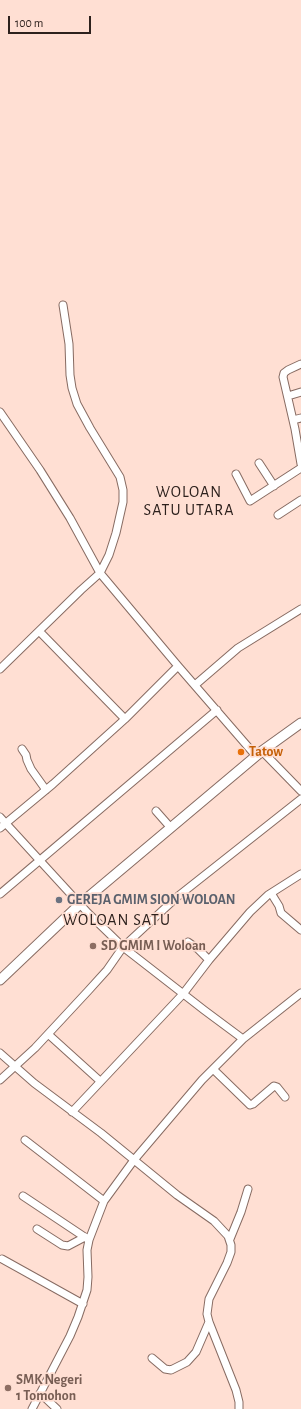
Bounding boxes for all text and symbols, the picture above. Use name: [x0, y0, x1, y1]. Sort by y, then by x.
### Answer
scale bar: [10, 8, 93, 34]
text: 100 m: [15, 17, 43, 29]
district label: WOLOAN SATU UTARA: [144, 482, 234, 520]
place label: Tatow: [249, 744, 283, 760]
marker: Tatow: [236, 747, 246, 757]
place label: GEREJA GMIM SION WOLOAN: [67, 892, 236, 908]
marker: GEREJA GMIM SION WOLOAN: [54, 895, 64, 905]
district label: WOLOAN SATU: [63, 910, 171, 930]
place label: SD GMIM I Woloan: [101, 938, 206, 954]
marker: SD GMIM I Woloan: [88, 941, 98, 951]
place label: SMK Negeri 1 Tomohon: [16, 1372, 82, 1404]
marker: SMK Negeri 1 Tomohon: [3, 1383, 13, 1393]

